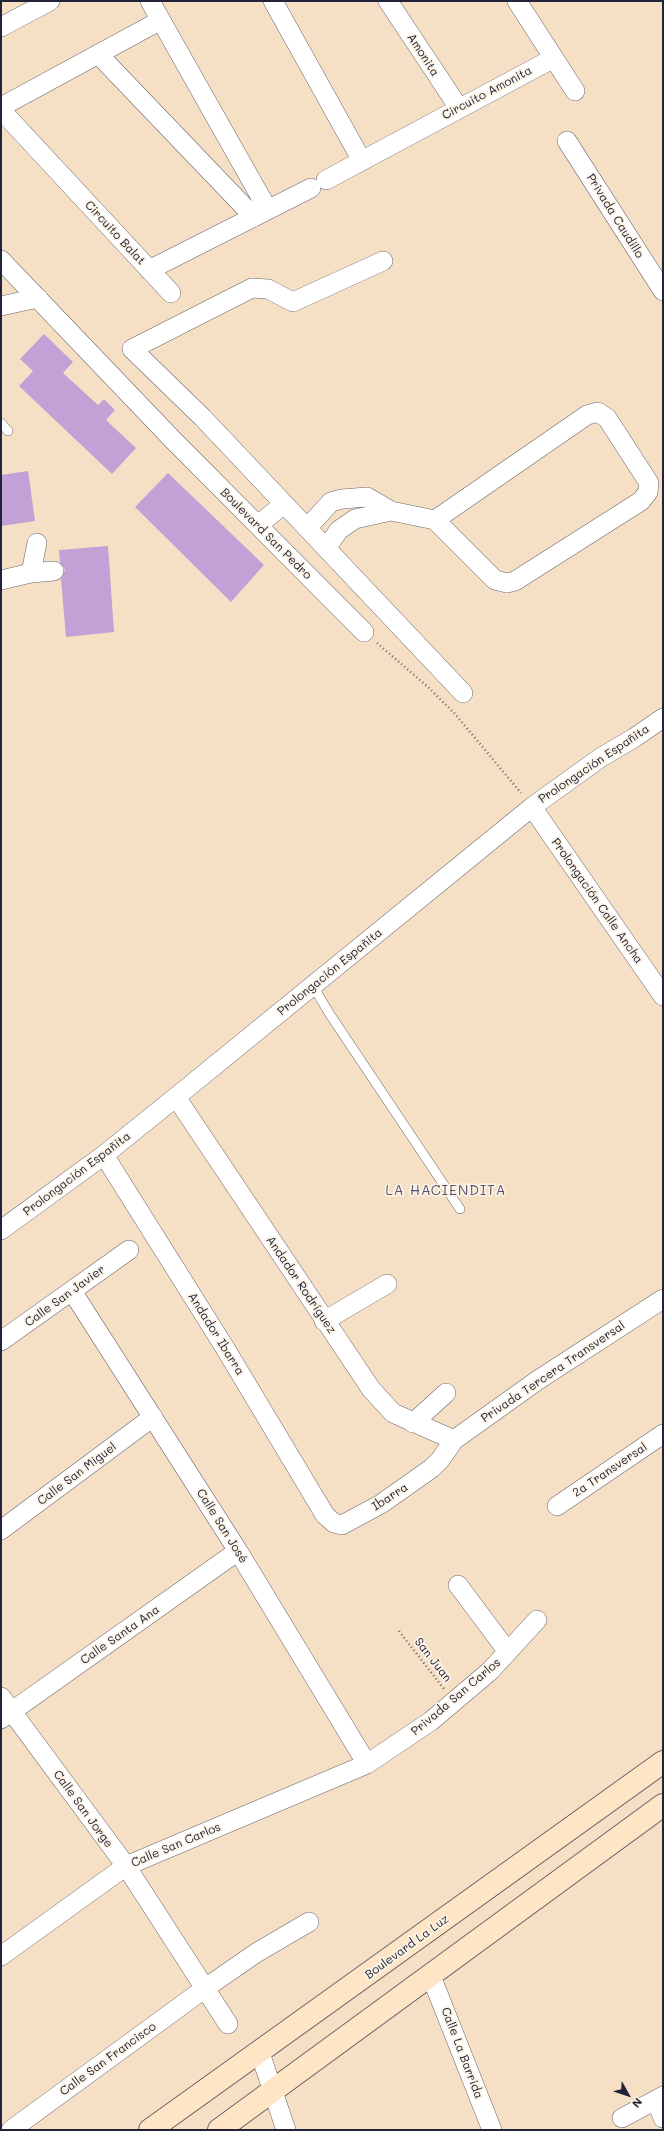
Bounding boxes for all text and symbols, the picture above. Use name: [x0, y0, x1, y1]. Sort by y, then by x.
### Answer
street label: Amonita: [404, 31, 442, 79]
street label: Circuito Amonita: [440, 63, 534, 123]
street label: Privada Caudillo: [583, 171, 647, 261]
street label: Circuito Balat: [82, 198, 148, 268]
street label: Boulevard San Pedro: [217, 485, 315, 583]
street label: Prolongación Españita: [536, 721, 652, 807]
street label: Prolongación Calle Ancha: [548, 836, 646, 966]
street label: Prolongación Españita: [275, 925, 385, 1019]
street label: Prolongación Españita: [20, 1129, 134, 1219]
district label: LA HACIENDITA: [385, 1183, 507, 1199]
street label: Andador Rodríguez: [263, 1234, 339, 1336]
street label: Calle San Javier: [22, 1262, 108, 1330]
street label: Andador Ibarra: [185, 1290, 247, 1378]
street label: Privada Tercera Transversal: [478, 1318, 628, 1426]
street label: Calle San Miguel: [35, 1440, 119, 1508]
street label: 2a Transversal: [570, 1440, 650, 1500]
street label: Ibarra: [369, 1480, 411, 1514]
street label: Calle San José: [193, 1486, 251, 1566]
street label: Calle Santa Ana: [78, 1602, 162, 1668]
street label: San Juan: [411, 1635, 455, 1685]
street label: Privada San Carlos: [408, 1655, 504, 1739]
street label: Calle San Jorge: [50, 1767, 116, 1851]
street label: Calle San Carlos: [129, 1820, 223, 1870]
street label: Boulevard La Luz: [362, 1912, 452, 1982]
street label: Calle La Barrida: [438, 2005, 486, 2101]
street label: Calle San Francisco: [57, 2019, 159, 2099]
north arrow: [608, 2075, 648, 2115]
text: N: [629, 2095, 646, 2111]

